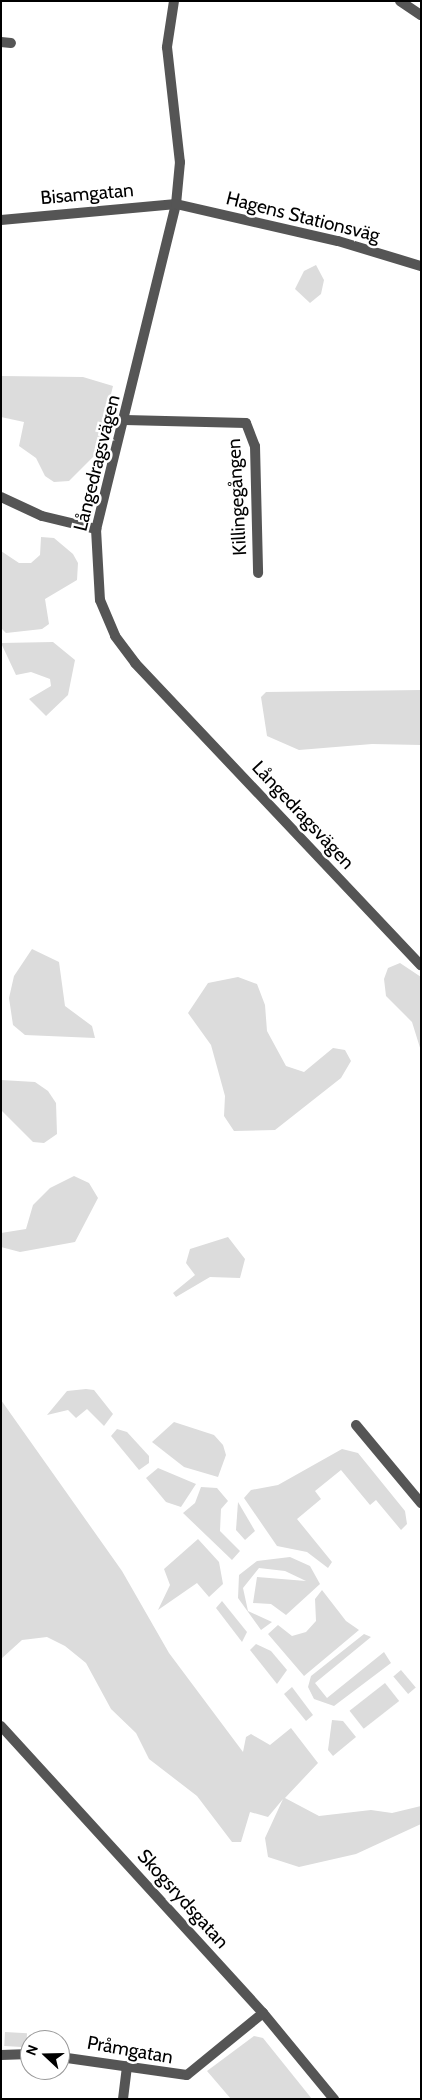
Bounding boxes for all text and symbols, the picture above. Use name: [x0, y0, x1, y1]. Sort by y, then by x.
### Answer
street label: Bisamgatan: [39, 179, 135, 209]
street label: Hagens Stationsväg: [224, 187, 382, 247]
street label: Långedragsvägen: [69, 393, 125, 533]
street label: Killingegången: [223, 438, 251, 556]
street label: Långedragsvägen: [247, 756, 359, 874]
street label: Skogsrydsgatan: [133, 1845, 233, 1953]
north arrow: [20, 2030, 70, 2080]
street label: Pråmgatan: [85, 2031, 175, 2069]
text: N: [22, 2042, 42, 2058]

